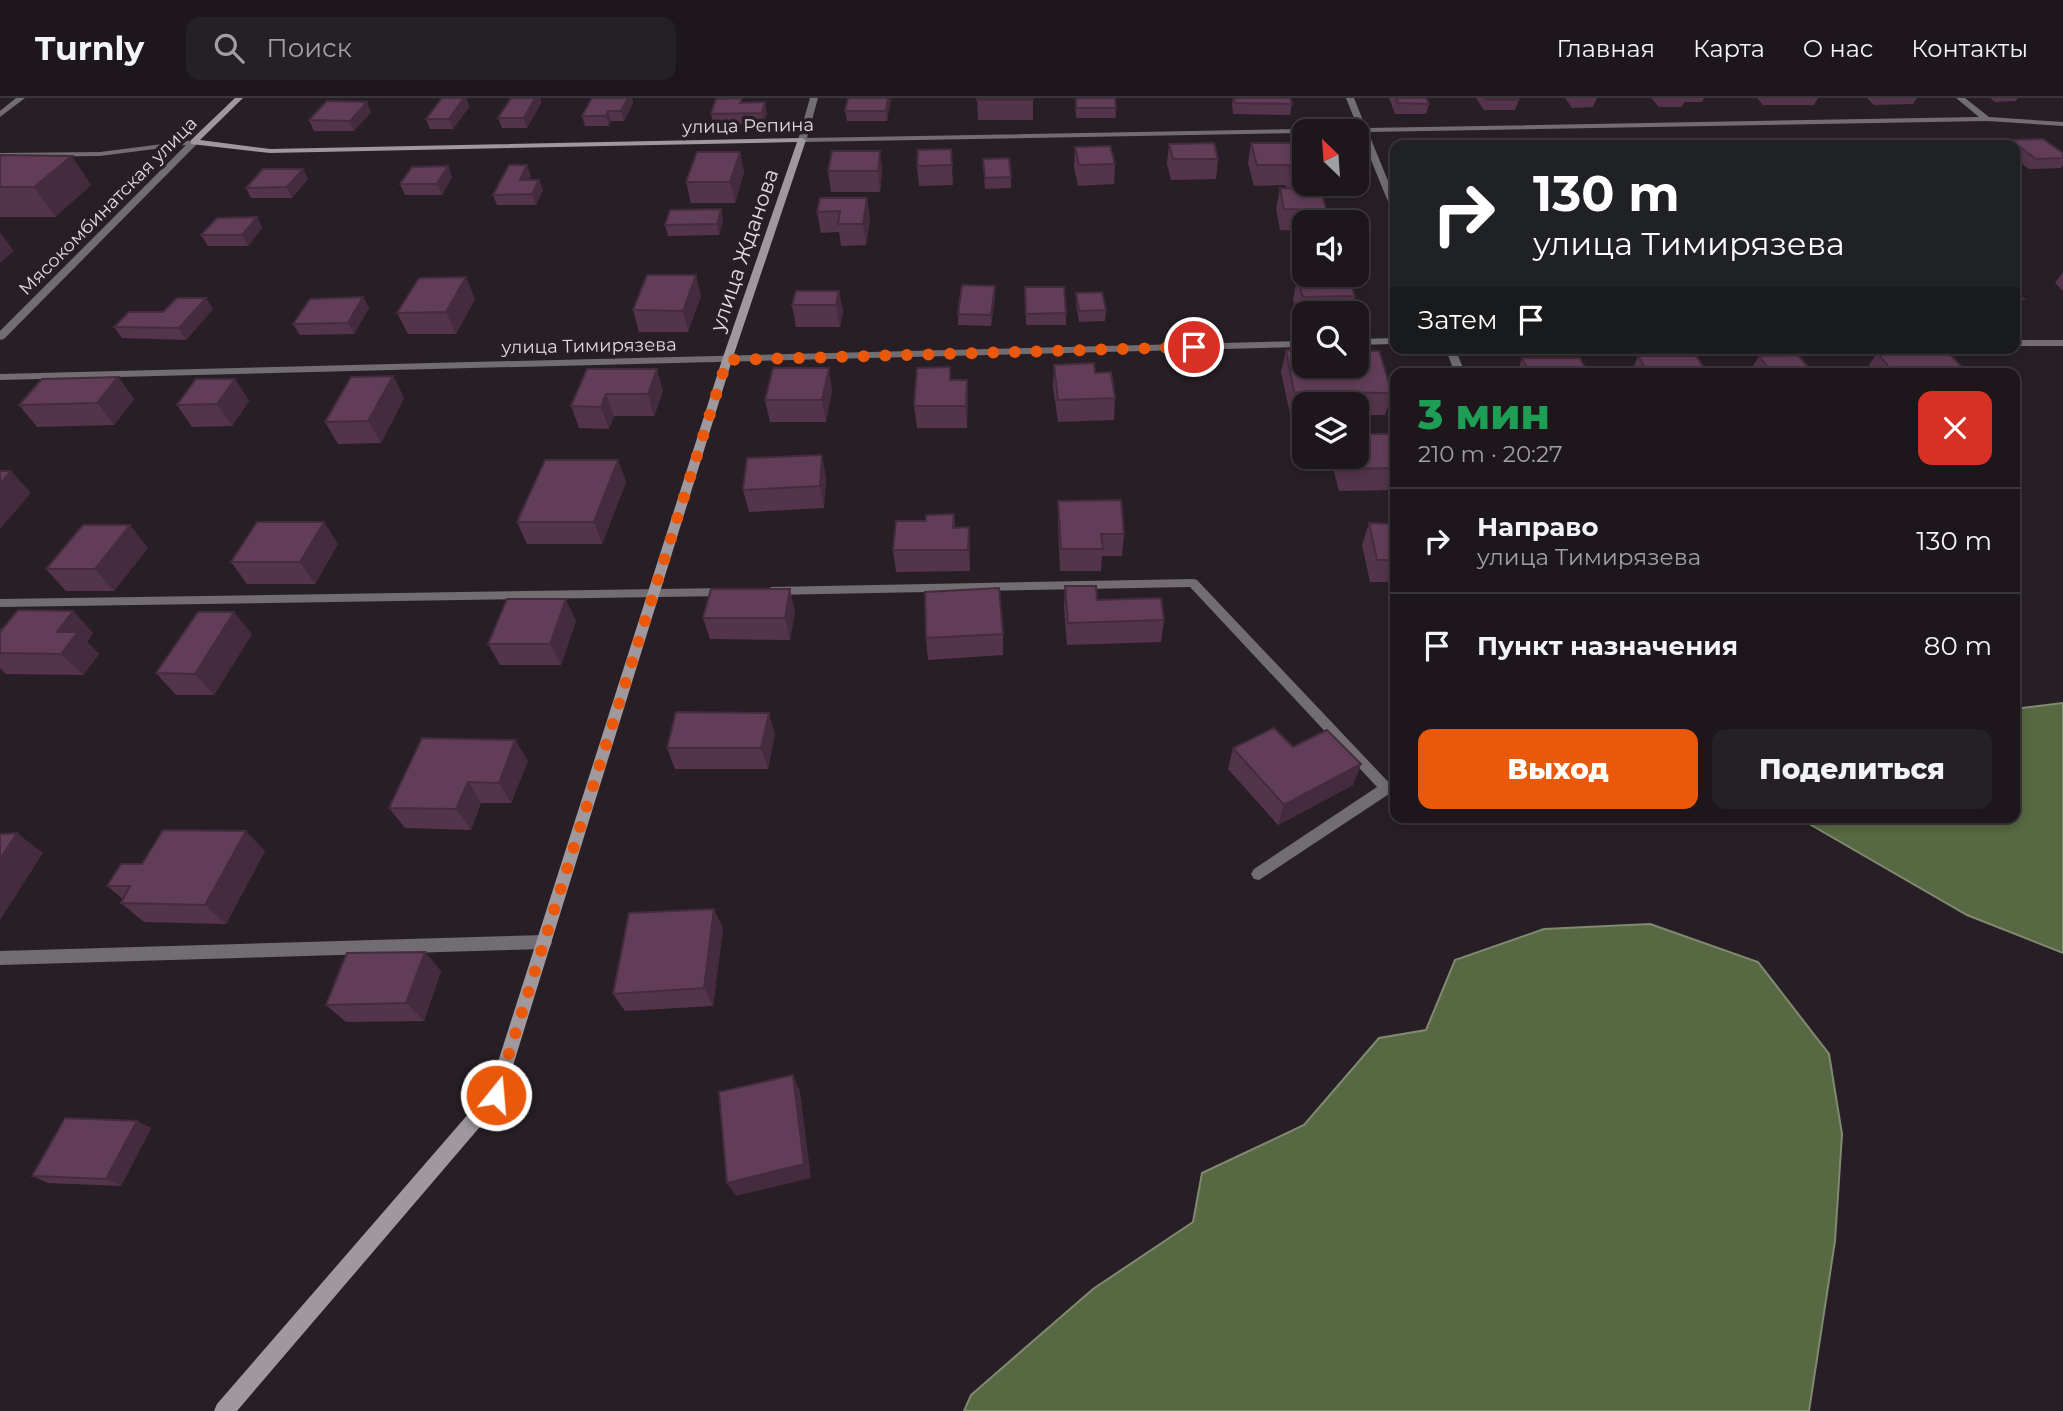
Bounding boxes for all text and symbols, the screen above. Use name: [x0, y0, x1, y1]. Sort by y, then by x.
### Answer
search box: [186, 17, 676, 80]
text: Turnly: [35, 28, 144, 68]
icon: search: [210, 29, 248, 67]
text: Поиск: [266, 32, 352, 64]
text: Главная: [1557, 34, 1655, 63]
text: Карта: [1693, 34, 1765, 63]
text: О нас: [1803, 34, 1873, 63]
text: Контакты: [1911, 34, 2028, 63]
street label: Мясокомбинатская улица: [14, 112, 202, 300]
street label: улица Репина: [681, 114, 814, 138]
north arrow: [1292, 119, 1368, 196]
map controls: [1292, 119, 1369, 469]
text: 130 m: [1533, 164, 1680, 223]
street label: улица Жданова: [704, 165, 784, 336]
icon: right: [1418, 168, 1509, 259]
button: sound: [1292, 210, 1369, 287]
text: улица Тимирязева: [1533, 224, 1845, 263]
button: search: [1292, 301, 1369, 378]
icon: arrive: [1512, 301, 1550, 339]
text: Затем: [1418, 304, 1498, 336]
pin: [1164, 317, 1224, 377]
icon: arrive: [1175, 328, 1213, 366]
street label: улица Тимирязева: [500, 333, 677, 359]
text: 3 мин: [1418, 388, 1550, 440]
button: close: [1918, 391, 1992, 465]
button: layers: [1292, 392, 1369, 469]
text: 210 m · 20:27: [1418, 440, 1563, 468]
text: Направо: [1477, 511, 1598, 543]
icon: right: [1418, 522, 1456, 560]
text: 130 m: [1916, 525, 1992, 557]
text: улица Тимирязева: [1477, 543, 1701, 571]
icon: arrive: [1418, 627, 1456, 665]
text: Пункт назначения: [1477, 630, 1738, 662]
text: 80 m: [1924, 630, 1992, 662]
button: Выход: [1418, 729, 1698, 809]
button: Поделиться: [1712, 729, 1992, 809]
position arrow: [459, 1058, 533, 1132]

